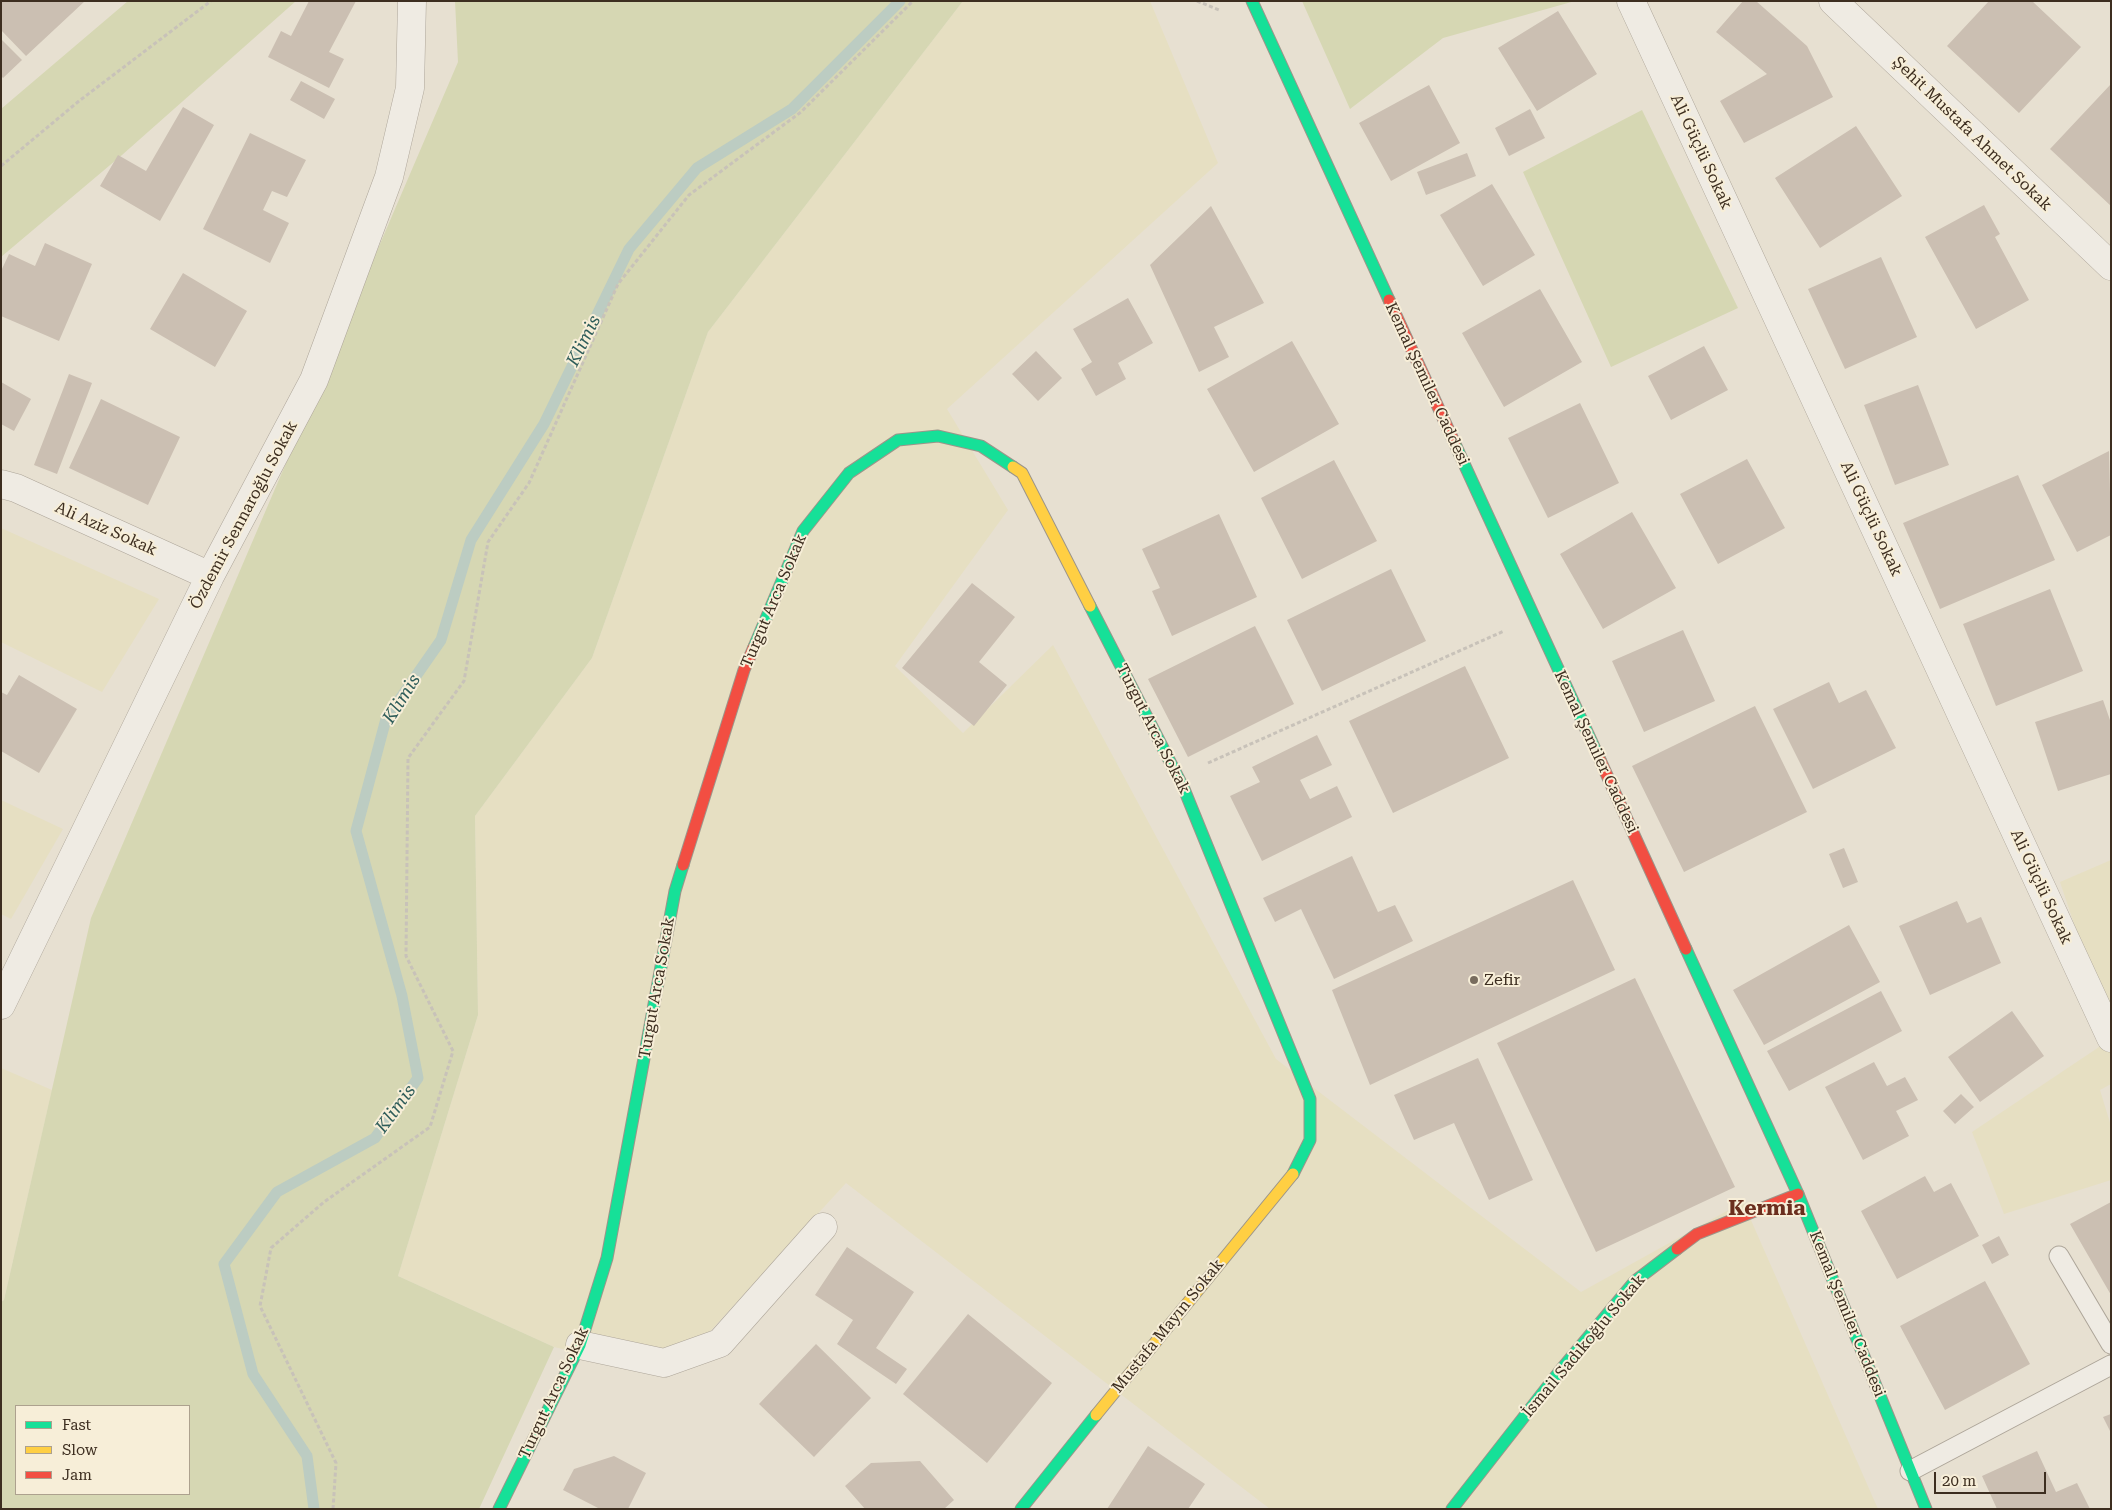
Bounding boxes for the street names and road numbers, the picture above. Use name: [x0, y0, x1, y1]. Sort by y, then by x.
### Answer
street label: Şehit Mustafa Ahmet Sokak: [1888, 53, 2056, 215]
street label: Ali Güçlü Sokak: [1666, 91, 1736, 213]
street label: Kemal Şemiler Caddesi: [1381, 300, 1473, 468]
street label: Özdemir Sennaroğlu Sokak: [186, 418, 302, 612]
street label: Ali Güçlü Sokak: [1836, 458, 1906, 580]
street label: Ali Aziz Sokak: [52, 498, 160, 560]
street label: Turgut Arca Sokak: [737, 531, 811, 671]
street label: Turgut Arca Sokak: [1112, 661, 1194, 797]
street label: Kemal Şemiler Caddesi: [1550, 668, 1642, 836]
street label: Ali Güçlü Sokak: [2006, 826, 2076, 948]
street label: Turgut Arca Sokak: [635, 916, 679, 1060]
street label: Kemal Şemiler Caddesi: [1805, 1228, 1889, 1400]
street label: Mustafa Mayın Sokak: [1108, 1255, 1228, 1397]
street label: İsmail Sadıkoğlu Sokak: [1519, 1271, 1649, 1421]
street label: Turgut Arca Sokak: [515, 1324, 593, 1462]

